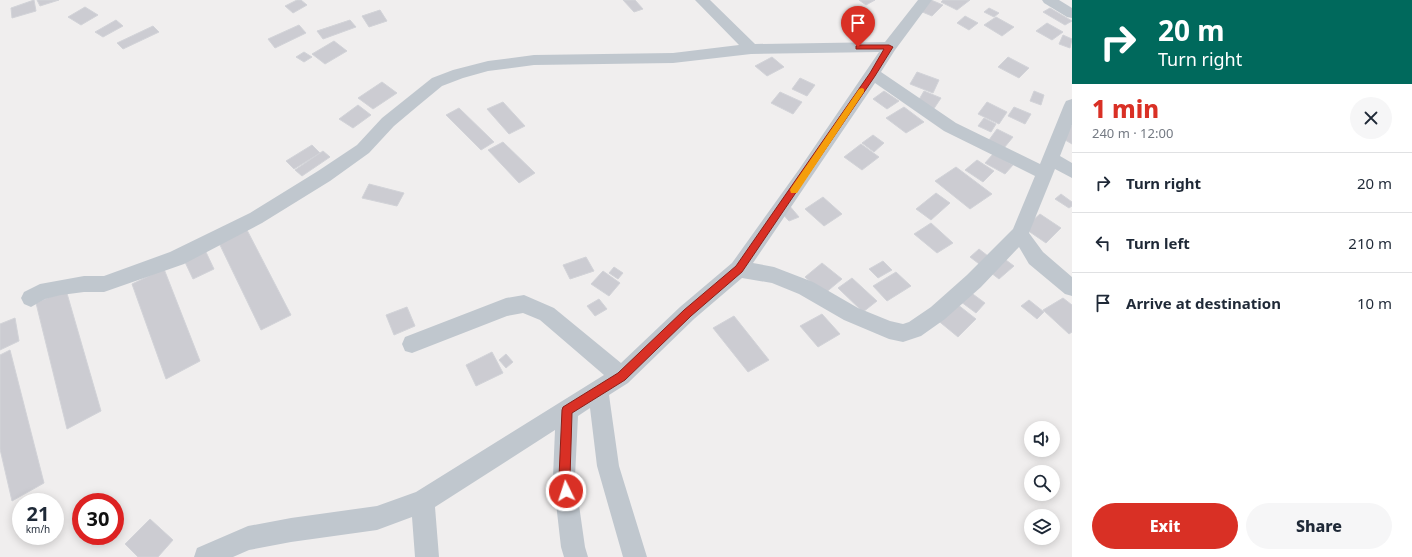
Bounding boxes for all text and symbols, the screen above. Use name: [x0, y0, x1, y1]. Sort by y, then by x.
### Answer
pin: [841, 6, 875, 47]
text: 20 m: [1158, 11, 1225, 49]
icon: arrive: [847, 12, 869, 34]
icon: right: [1092, 16, 1144, 68]
text: Turn right: [1158, 47, 1242, 71]
text: 1 min: [1092, 92, 1159, 125]
button: close: [1350, 97, 1392, 139]
text: 240 m · 12:00: [1092, 124, 1173, 142]
icon: right: [1092, 172, 1114, 194]
text: Turn right: [1126, 173, 1201, 193]
text: 20 m: [1357, 173, 1392, 193]
icon: left: [1092, 232, 1114, 254]
text: Turn left: [1126, 233, 1190, 253]
text: 210 m: [1348, 233, 1392, 253]
icon: arrive: [1092, 292, 1114, 314]
text: Arrive at destination: [1126, 293, 1281, 313]
text: 10 m: [1357, 293, 1392, 313]
map controls: [1024, 421, 1060, 545]
button: sound: [1024, 421, 1060, 457]
button: search: [1024, 465, 1060, 501]
position arrow: [545, 470, 587, 512]
speed limit sign: 30: [72, 493, 124, 545]
text: 21: [27, 500, 49, 527]
button: Exit: [1092, 503, 1238, 549]
button: Share: [1246, 503, 1392, 549]
button: layers: [1024, 509, 1060, 545]
text: km/h: [26, 522, 50, 536]

